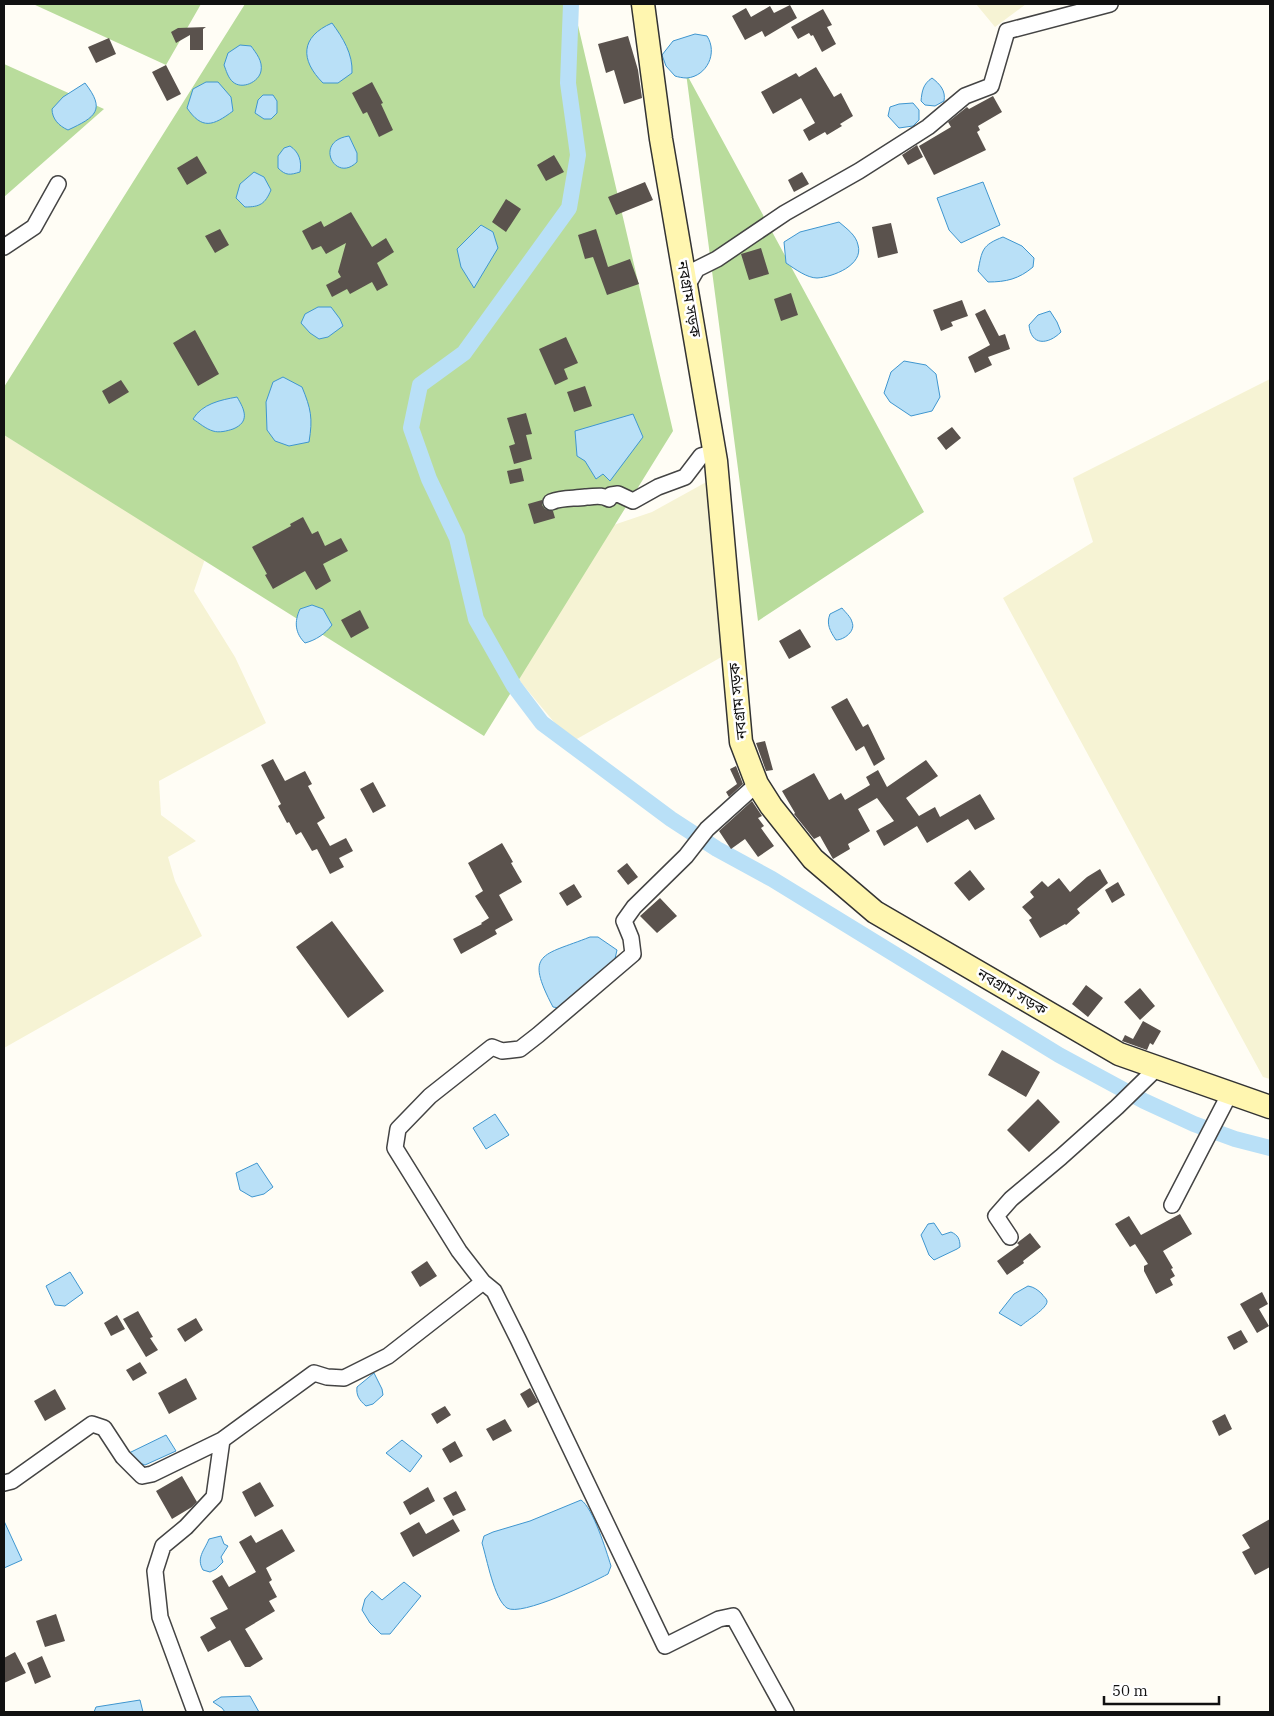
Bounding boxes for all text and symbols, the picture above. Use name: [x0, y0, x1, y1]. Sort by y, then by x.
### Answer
street label: নবগ্রাম সড়ক: [673, 258, 706, 339]
street label: নবগ্রাম সড়ক: [724, 661, 751, 741]
street label: নবগ্রাম সড়ক: [973, 964, 1051, 1020]
scale bar: [1104, 1674, 1219, 1706]
text: 50 m: [1112, 1681, 1148, 1700]

